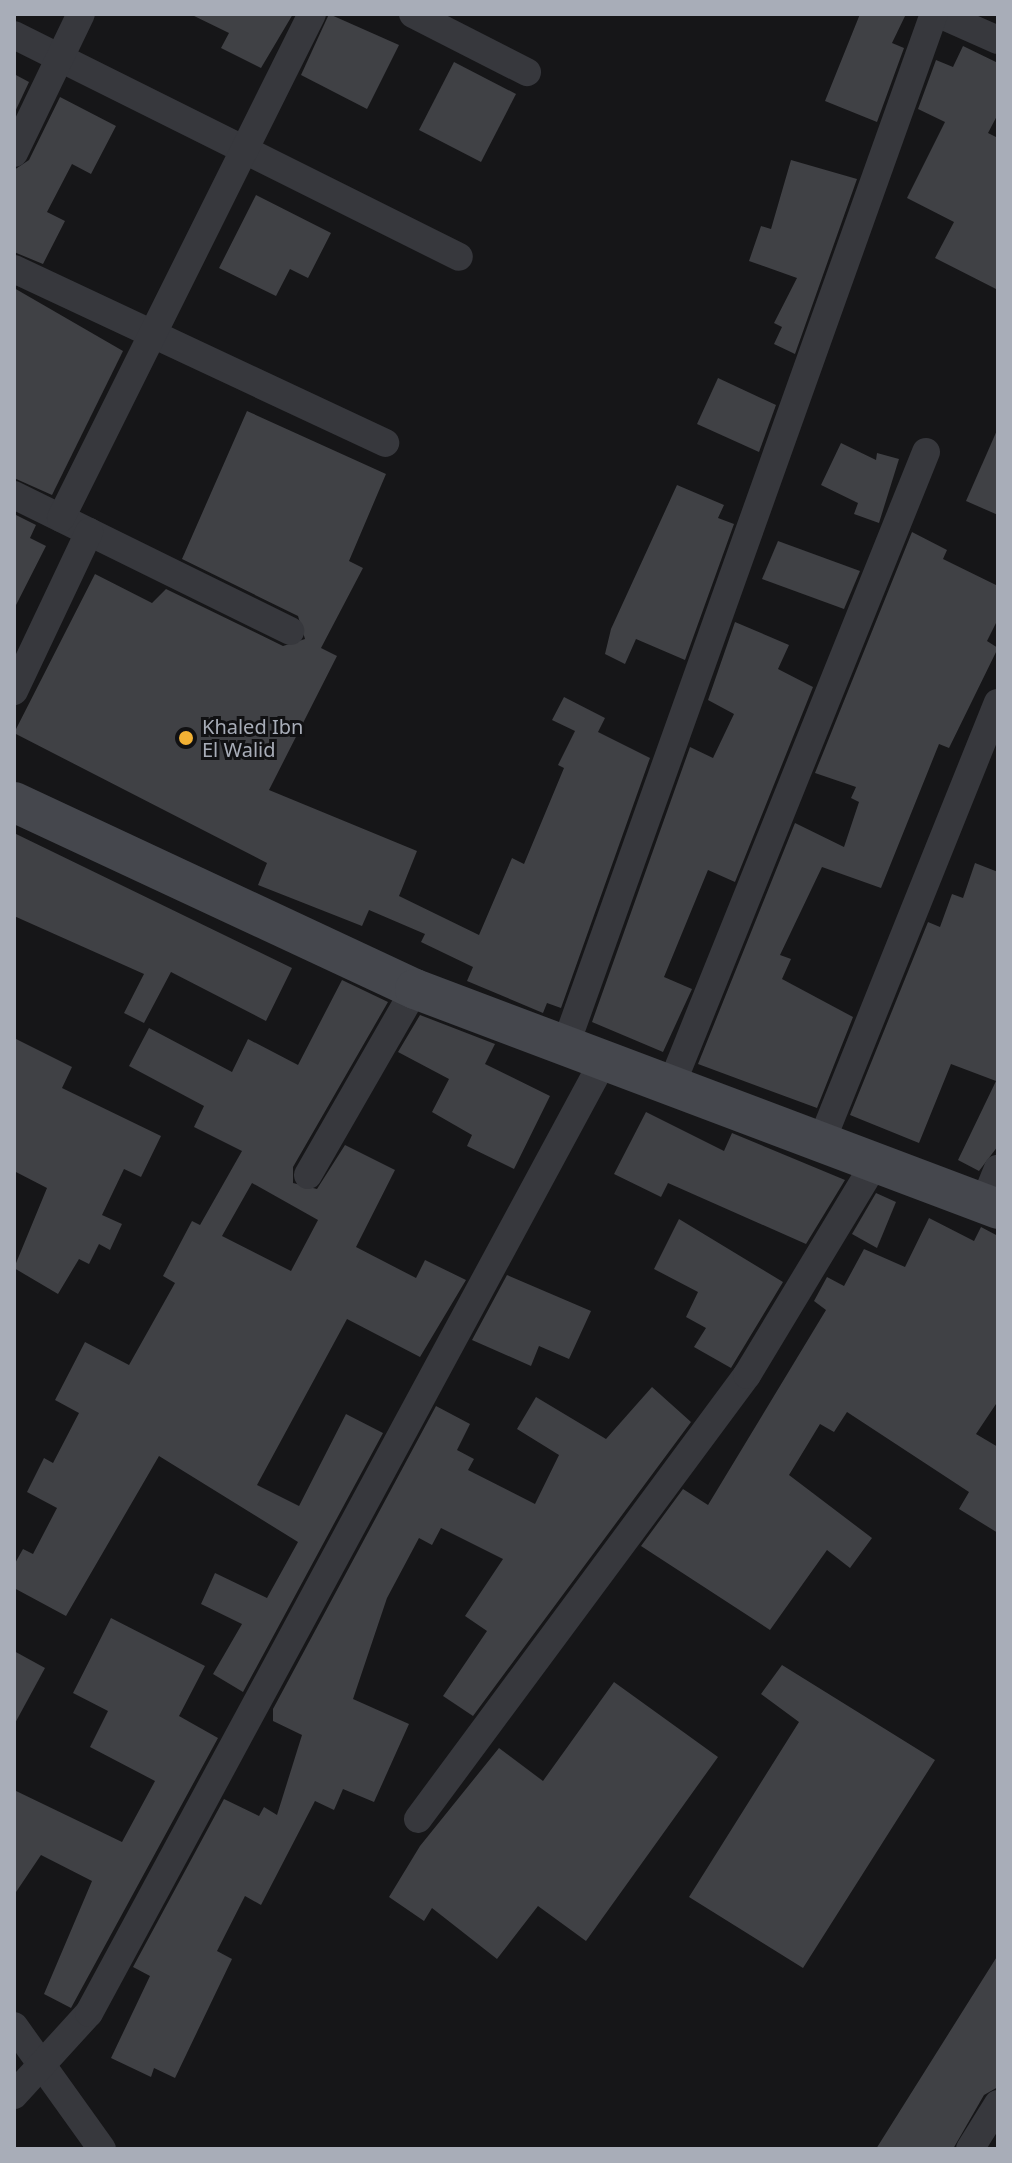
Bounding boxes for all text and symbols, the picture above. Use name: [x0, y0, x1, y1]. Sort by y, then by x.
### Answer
place label: Khaled Ibn El Walid: [202, 714, 303, 761]
marker: Khaled Ibn El Walid: [177, 729, 195, 747]

